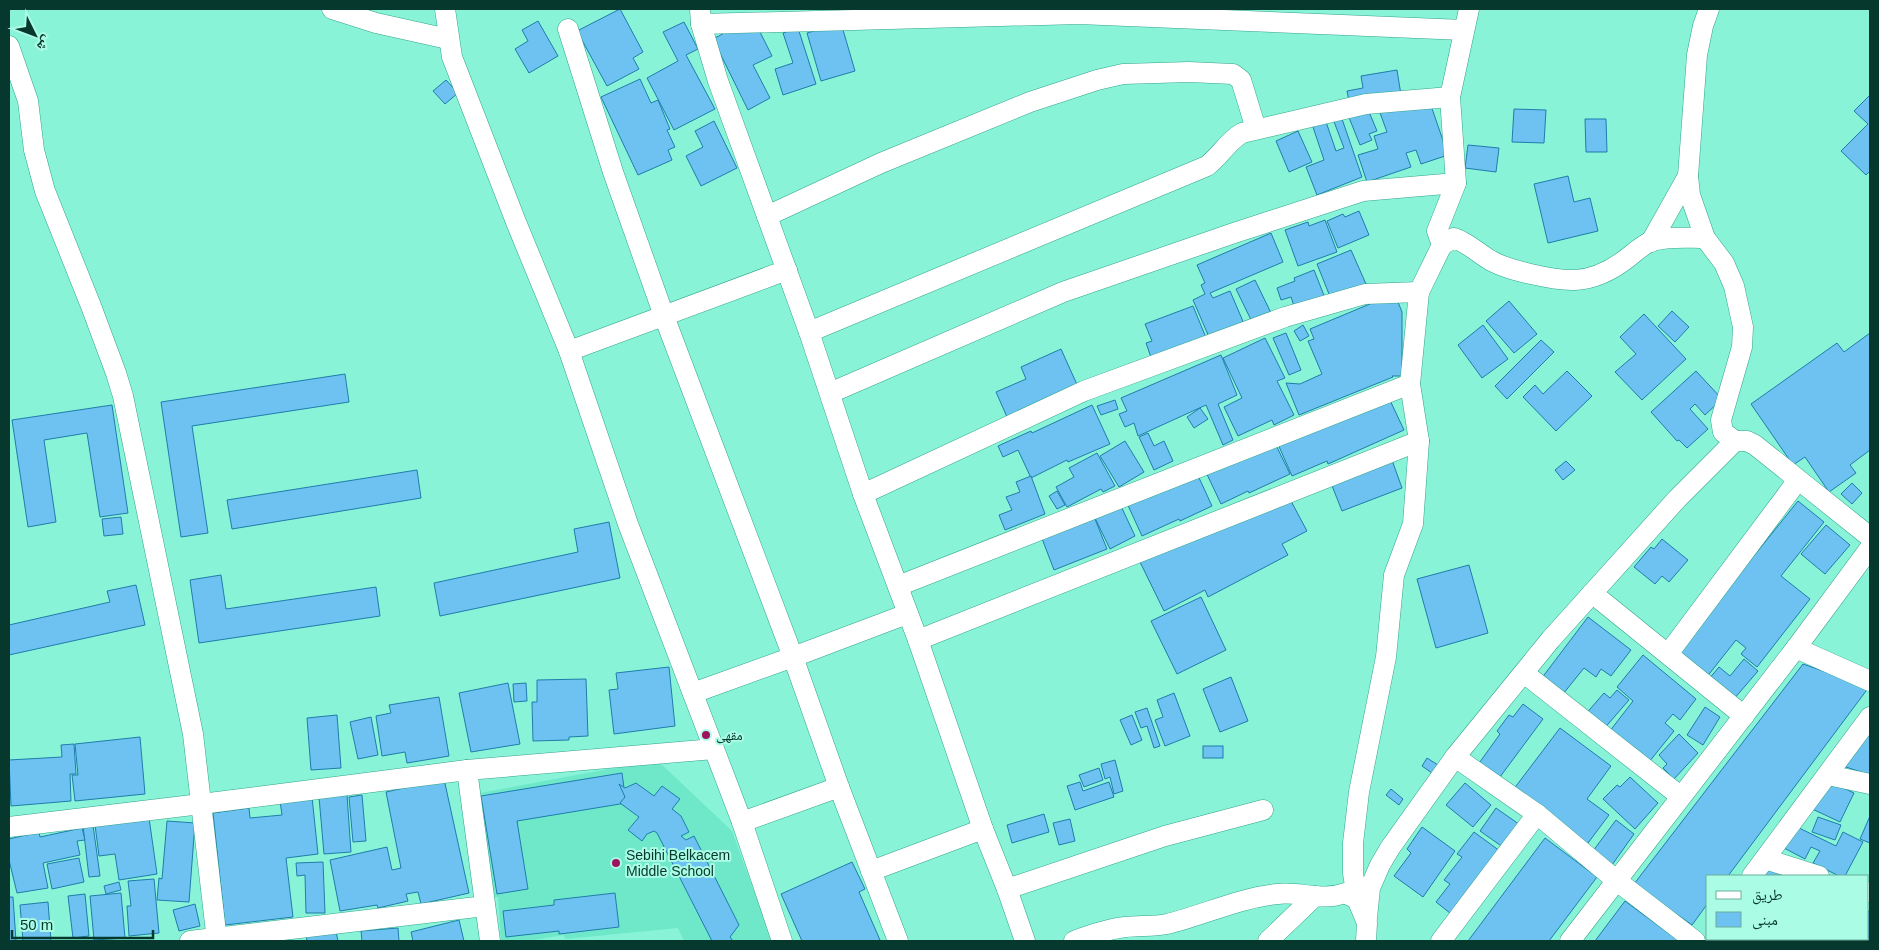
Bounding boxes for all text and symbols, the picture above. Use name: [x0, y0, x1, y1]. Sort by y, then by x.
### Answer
north arrow: [10, 10, 60, 60]
text: ش: [33, 32, 56, 55]
place label: مقهى: [716, 727, 743, 744]
marker: مقهى: [700, 729, 712, 741]
place label: Sebihi Belkacem Middle School: [626, 847, 730, 879]
marker: Sebihi Belkacem Middle School: [610, 857, 622, 869]
legend: [1706, 875, 1869, 940]
text: طريق: [1752, 886, 1783, 905]
scale bar: [12, 908, 154, 940]
text: مبنى: [1752, 911, 1778, 930]
text: 50 m: [20, 916, 53, 933]

